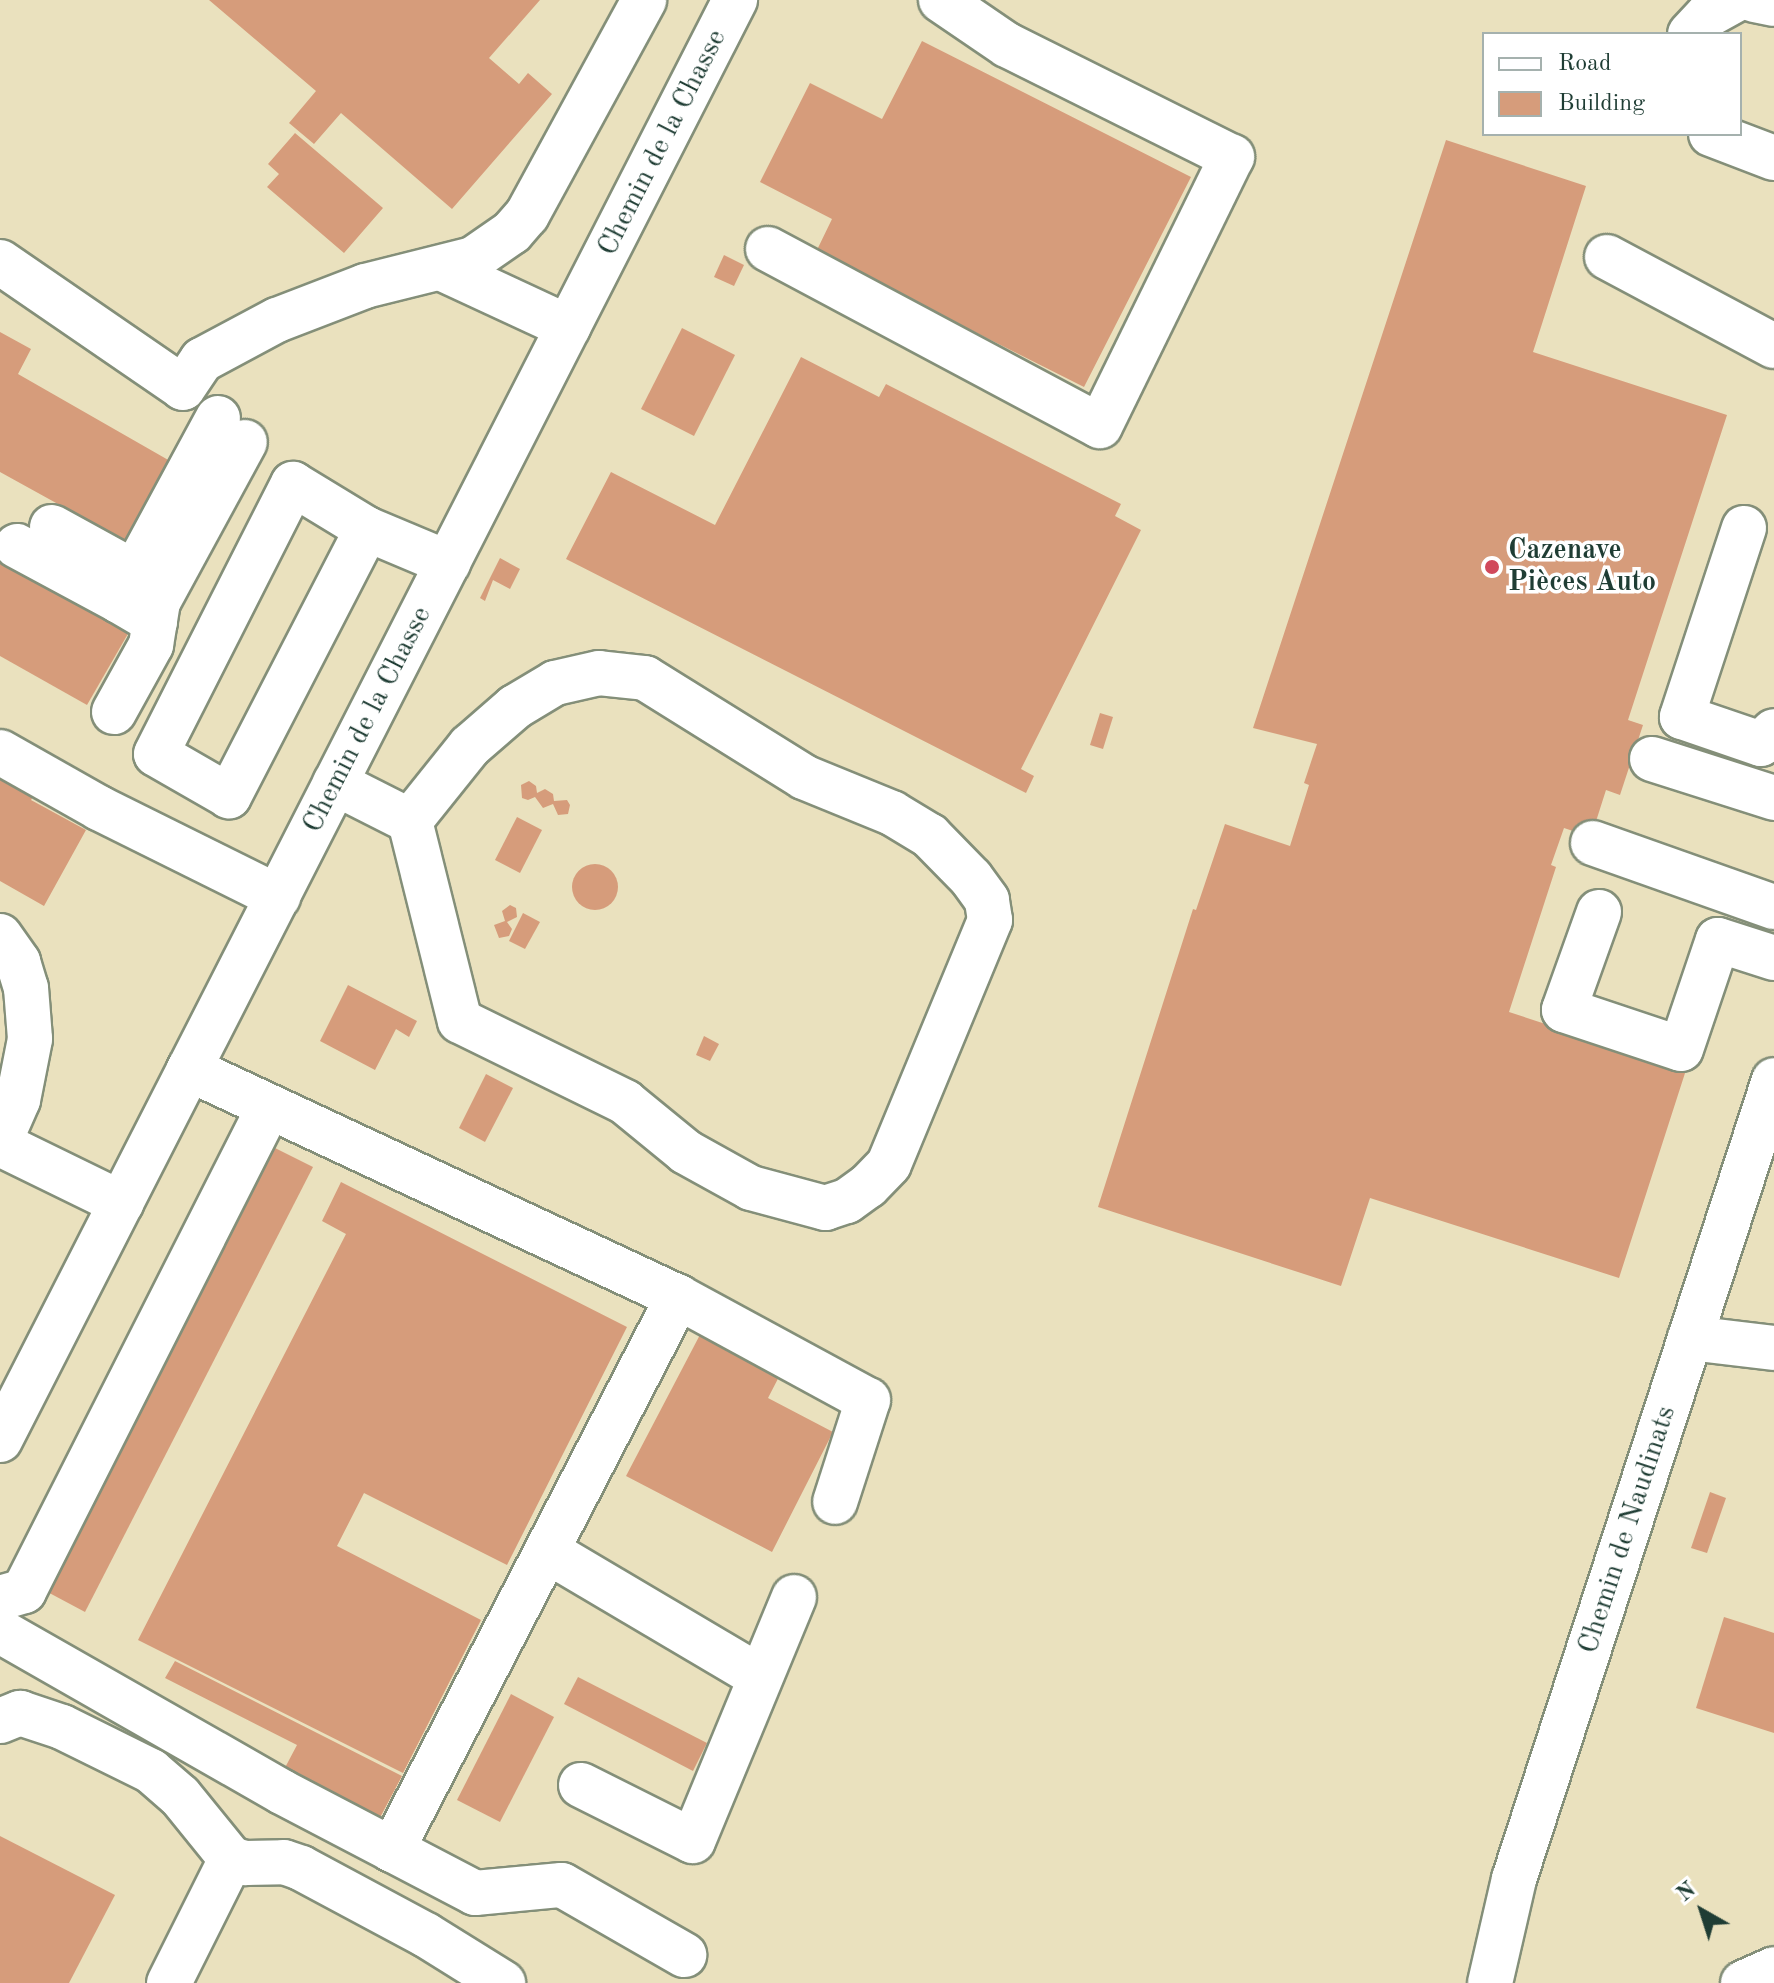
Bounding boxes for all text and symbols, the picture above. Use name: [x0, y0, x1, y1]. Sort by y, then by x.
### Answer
street label: Chemin de la Chasse: [591, 24, 735, 262]
legend: [1482, 32, 1742, 136]
text: Road: [1558, 52, 1611, 76]
text: Building: [1558, 92, 1645, 116]
place label: Cazenave Pièces Auto: [1508, 534, 1656, 600]
marker: Cazenave Pièces Auto: [1483, 558, 1501, 576]
street label: Chemin de la Chasse: [296, 601, 440, 839]
street label: Chemin de Naudinats: [1572, 1402, 1684, 1658]
north arrow: [1662, 1871, 1742, 1951]
text: N: [1673, 1879, 1700, 1906]

